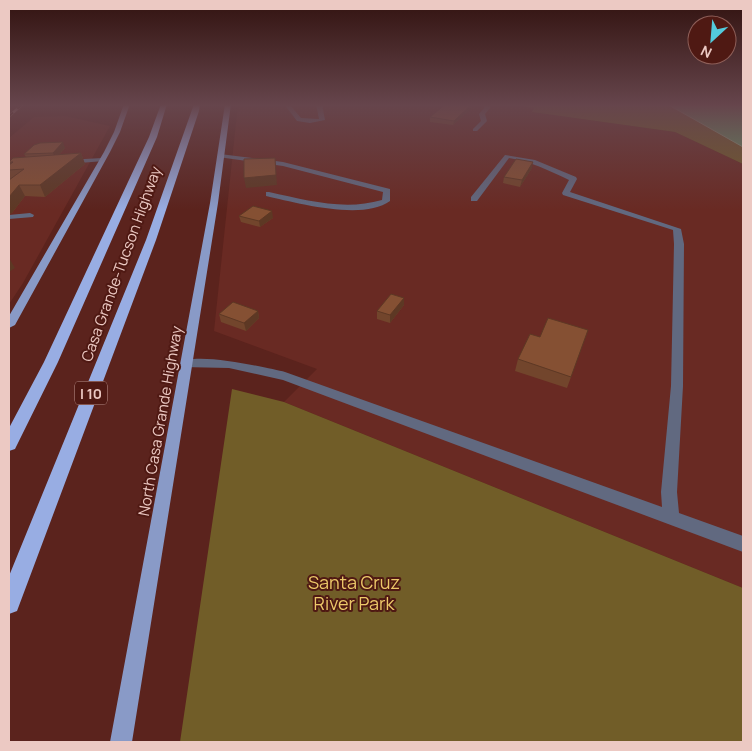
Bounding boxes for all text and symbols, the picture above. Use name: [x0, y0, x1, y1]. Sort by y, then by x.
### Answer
north arrow: [687, 15, 737, 65]
text: N: [697, 41, 715, 63]
street label: Casa Grande-Tucson Highway: [76, 163, 166, 365]
street label: North Casa Grande Highway: [133, 324, 187, 518]
road number: I 10: [75, 382, 107, 404]
park label: Santa Cruz River Park: [308, 570, 400, 615]

